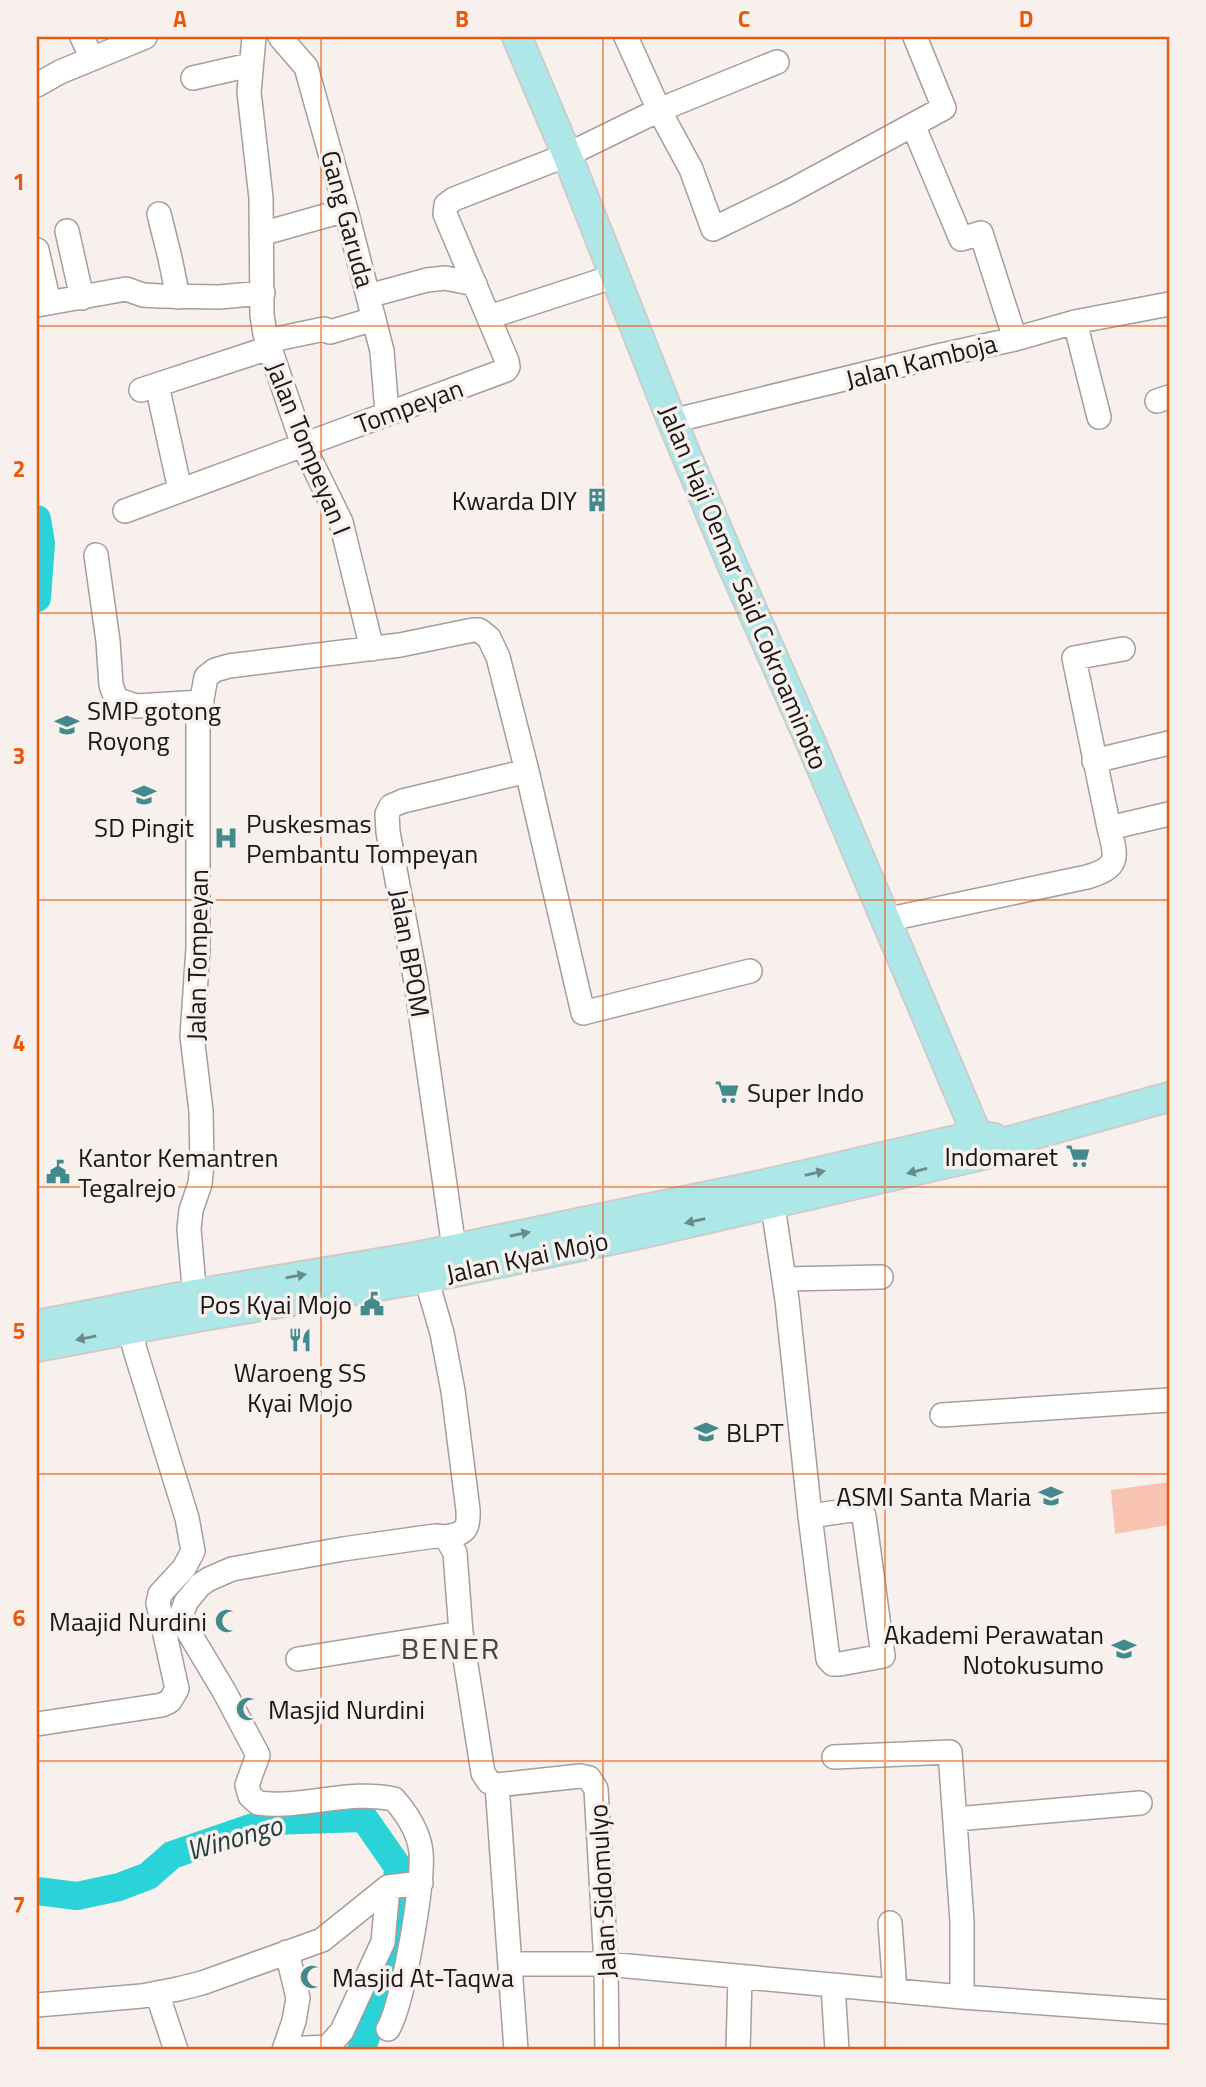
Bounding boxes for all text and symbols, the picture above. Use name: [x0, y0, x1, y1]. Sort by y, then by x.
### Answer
text: A: [173, 1, 187, 36]
text: B: [455, 1, 469, 36]
text: C: [738, 1, 750, 36]
text: D: [1019, 1, 1033, 36]
street label: Gang Garuda: [311, 146, 385, 292]
text: 1: [13, 164, 25, 199]
street label: Jalan Kamboja: [841, 323, 1001, 399]
street label: Jalan Tompeyan I: [256, 355, 362, 541]
street label: Tompeyan: [349, 368, 469, 444]
street label: Jalan Haji Oemar Said Cokroaminoto: [649, 399, 839, 775]
text: 2: [13, 451, 25, 486]
place label: Kwarda DIY: [452, 481, 577, 520]
building icon: Kwarda DIY: [583, 486, 611, 514]
place label: SMP gotong Royong: [87, 691, 221, 760]
school or university icon: SMP gotong Royong: [53, 711, 81, 739]
text: 3: [13, 738, 25, 773]
school or university icon: SD Pingit: [130, 781, 158, 809]
place label: Puskesmas Pembantu Tompeyan: [246, 804, 478, 873]
place label: SD Pingit: [94, 808, 194, 847]
hospital icon: Puskesmas Pembantu Tompeyan: [212, 824, 240, 852]
street label: Jalan Tompeyan: [176, 869, 218, 1041]
street label: Jalan BPOM: [380, 886, 440, 1020]
text: 4: [13, 1025, 25, 1060]
place label: Super Indo: [747, 1073, 864, 1112]
supermarket icon: Super Indo: [713, 1078, 741, 1106]
place label: Indomaret: [944, 1137, 1058, 1176]
place label: Kantor Kemantren Tegalrejo: [78, 1138, 278, 1207]
supermarket icon: Indomaret: [1064, 1142, 1092, 1170]
public building icon: Kantor Kemantren Tegalrejo: [44, 1158, 72, 1186]
one-way arrow: [905, 1166, 927, 1177]
one-way arrow: [804, 1167, 826, 1178]
one-way arrow: [684, 1216, 706, 1227]
street label: Jalan Kyai Mojo: [442, 1221, 612, 1293]
one-way arrow: [509, 1229, 531, 1240]
one-way arrow: [286, 1270, 308, 1281]
place label: Pos Kyai Mojo: [199, 1285, 352, 1324]
public building icon: Pos Kyai Mojo: [358, 1290, 386, 1318]
text: 5: [13, 1313, 25, 1348]
restaurant icon: Waroeng SS Kyai Mojo: [286, 1326, 314, 1354]
one-way arrow: [75, 1333, 97, 1344]
place label: Waroeng SS Kyai Mojo: [234, 1353, 366, 1422]
place label: BLPT: [726, 1413, 784, 1452]
school or university icon: BLPT: [692, 1418, 720, 1446]
place label: ASMI Santa Maria: [836, 1477, 1031, 1516]
school or university icon: ASMI Santa Maria: [1037, 1482, 1065, 1510]
text: 6: [13, 1600, 26, 1635]
place label: Maajid Nurdini: [49, 1602, 207, 1641]
mosque icon: Maajid Nurdini: [213, 1607, 241, 1635]
place label: Akademi Perawatan Notokusumo: [884, 1615, 1104, 1684]
district label: BENER: [401, 1625, 501, 1671]
school or university icon: Akademi Perawatan Notokusumo: [1110, 1635, 1138, 1663]
place label: Masjid Nurdini: [268, 1690, 425, 1729]
mosque icon: Masjid Nurdini: [234, 1695, 262, 1723]
water label: Winongo: [181, 1803, 288, 1871]
street label: Jalan Sidomulyo: [578, 1803, 626, 1979]
text: 7: [13, 1887, 25, 1922]
place label: Masjid At-Taqwa: [332, 1958, 514, 1997]
mosque icon: Masjid At-Taqwa: [298, 1963, 326, 1991]

